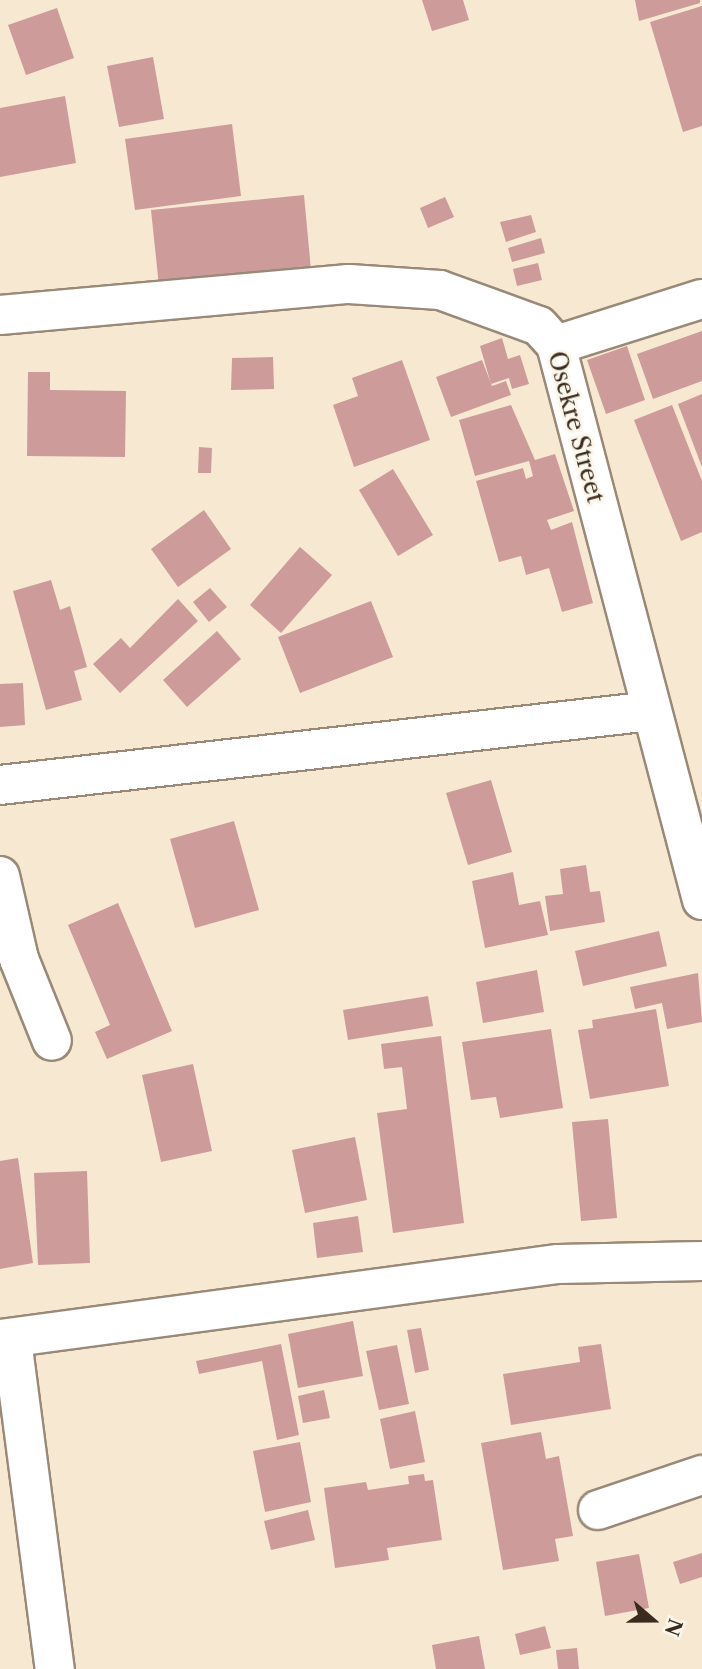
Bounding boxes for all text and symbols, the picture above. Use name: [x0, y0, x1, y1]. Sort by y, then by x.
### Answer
street label: Osekre Street: [542, 348, 610, 506]
north arrow: [618, 1585, 688, 1655]
text: N: [660, 1616, 687, 1639]

